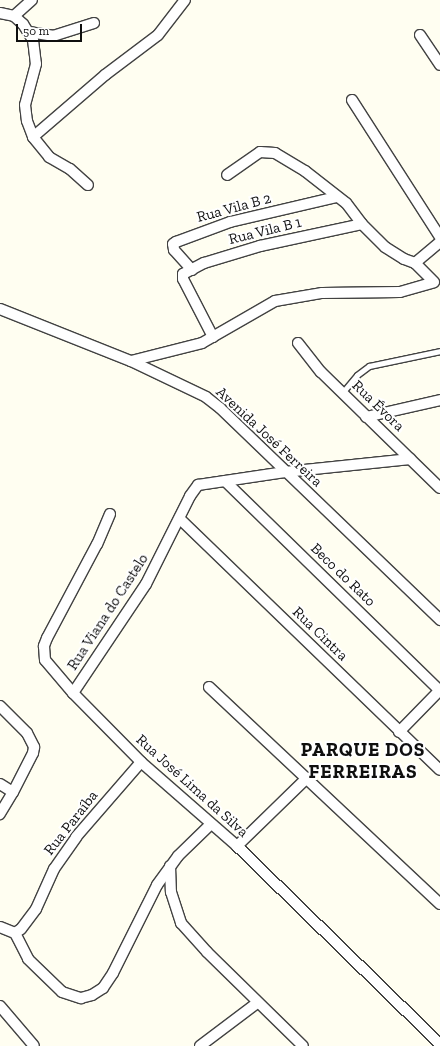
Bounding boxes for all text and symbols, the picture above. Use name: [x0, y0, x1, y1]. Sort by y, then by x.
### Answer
scale bar: [18, 16, 84, 42]
text: 50 m: [23, 24, 49, 38]
street label: Rua Vila B 2: [195, 189, 273, 227]
street label: Rua Vila B 1: [227, 213, 303, 249]
street label: Rua Évora: [348, 377, 408, 435]
street label: Avenida José Ferreira: [212, 383, 326, 491]
street label: Beco do Rato: [307, 540, 379, 610]
street label: Rua Viana do Castelo: [64, 550, 152, 674]
street label: Rua Cintra: [289, 603, 351, 665]
street label: Rua José Lima da Silva: [132, 731, 252, 841]
district label: PARQUE DOS FERREIRAS: [301, 739, 425, 783]
street label: Rua Paraíba: [40, 787, 102, 859]

